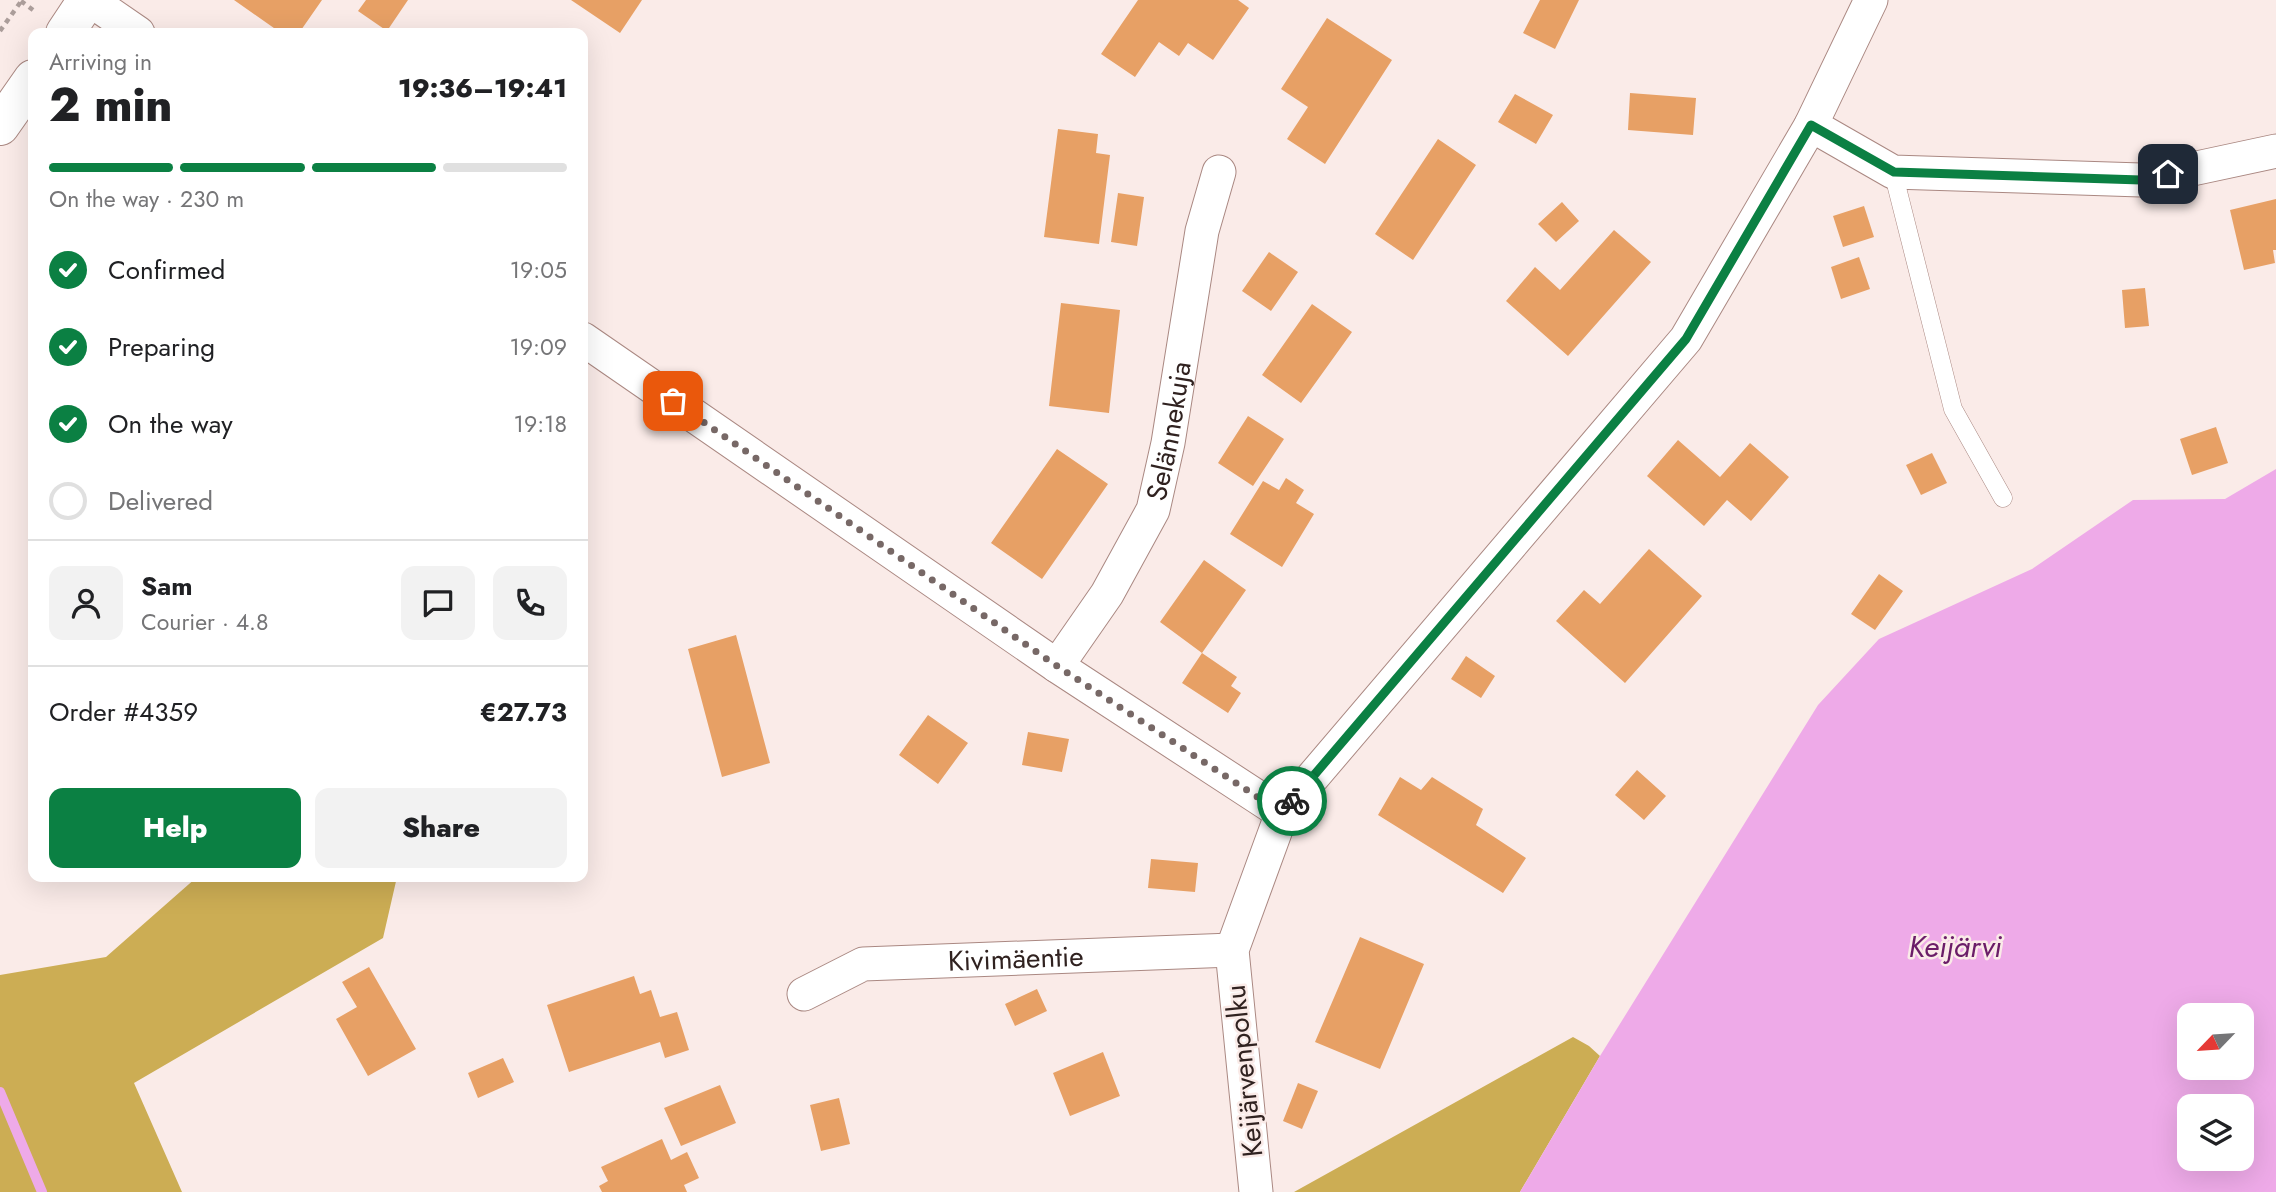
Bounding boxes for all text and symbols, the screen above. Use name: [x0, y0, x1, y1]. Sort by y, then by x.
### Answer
text: Arriving in: [49, 45, 152, 79]
text: 19:36–19:41: [398, 69, 567, 107]
text: 2 min: [49, 72, 173, 138]
pin: [2138, 144, 2198, 204]
icon: home: [2149, 155, 2187, 193]
text: On the way · 230 m: [49, 182, 244, 216]
icon: check: [49, 251, 87, 289]
text: Confirmed: [108, 251, 225, 289]
text: 19:05: [510, 253, 567, 287]
icon: check: [49, 328, 87, 366]
text: Preparing: [108, 328, 215, 366]
text: 19:09: [509, 330, 567, 364]
street label: Selännekuja: [1135, 358, 1201, 505]
pin: [643, 371, 703, 431]
icon: bag: [654, 382, 692, 420]
icon: check: [49, 405, 87, 443]
text: On the way: [108, 405, 233, 443]
text: 19:18: [514, 407, 567, 441]
text: Delivered: [108, 482, 213, 520]
button: person: [49, 566, 123, 640]
button: chat: [401, 566, 475, 640]
button: phone: [493, 566, 567, 640]
text: Sam: [141, 567, 193, 605]
text: Courier · 4.8: [141, 605, 269, 639]
text: Order #4359: [49, 693, 198, 731]
text: €27.73: [480, 693, 567, 731]
courier: [1257, 766, 1327, 836]
icon: bike: [1273, 782, 1311, 820]
button: Help: [49, 788, 301, 868]
button: Share: [315, 788, 567, 868]
water label: Keijärvi: [1908, 925, 2002, 968]
street label: Kivimäentie: [947, 935, 1084, 981]
street label: Keijärvenpolku: [1215, 983, 1273, 1159]
north arrow: [2177, 1003, 2254, 1080]
map controls: [2177, 1003, 2254, 1171]
button: layers: [2177, 1094, 2254, 1171]

